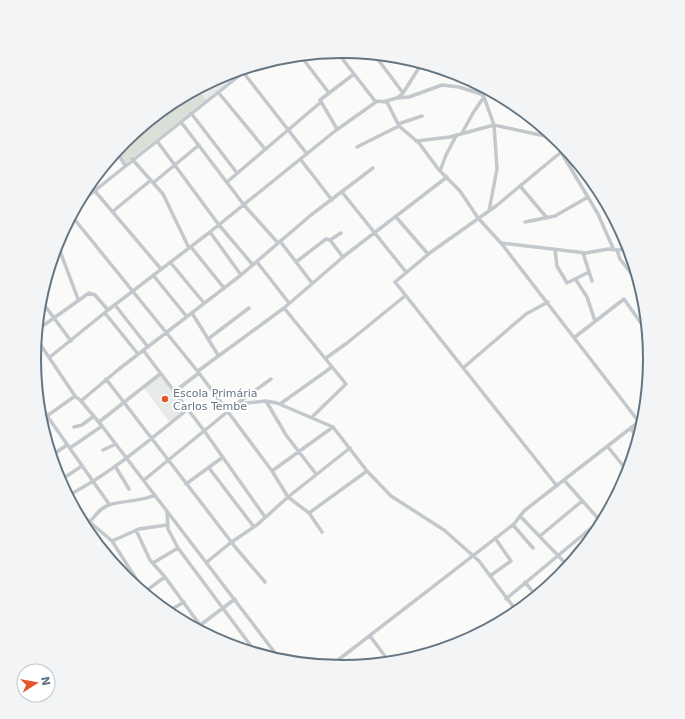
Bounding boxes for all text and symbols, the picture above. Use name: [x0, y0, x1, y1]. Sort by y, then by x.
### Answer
place label: Escola Primária Carlos Tembe: [173, 387, 258, 413]
marker: Escola Primária Carlos Tembe: [160, 394, 170, 404]
north arrow: [16, 663, 56, 703]
text: N: [38, 675, 53, 687]

